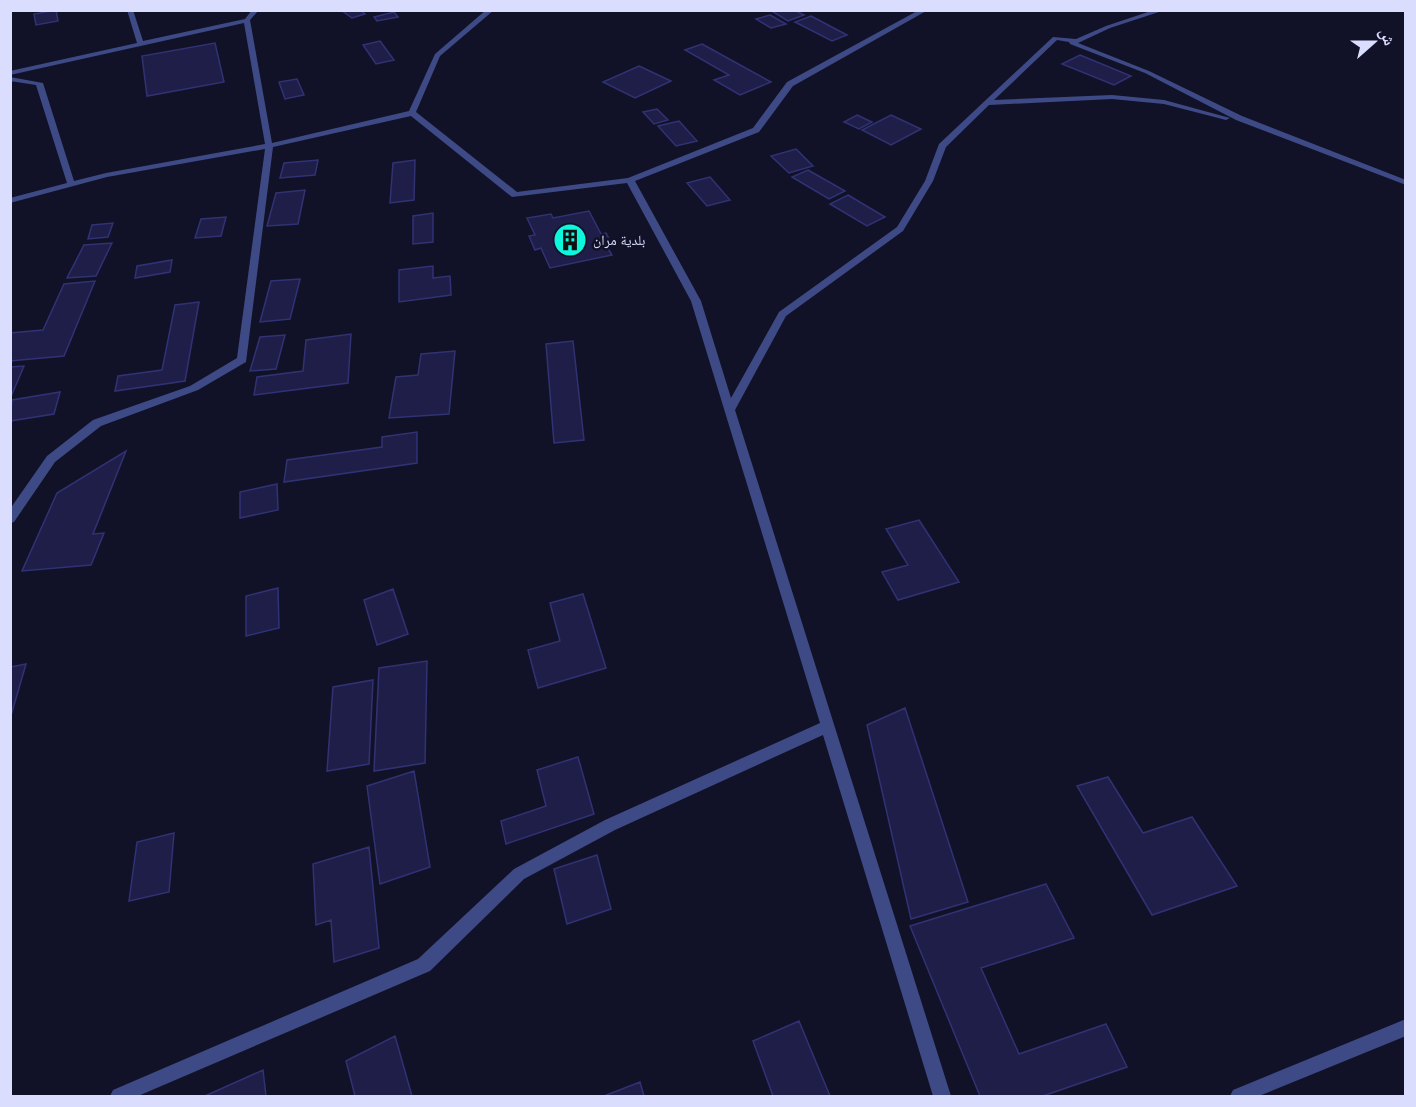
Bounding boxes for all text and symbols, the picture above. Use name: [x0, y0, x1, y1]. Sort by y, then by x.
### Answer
north arrow: [1344, 12, 1404, 72]
text: ش: [1376, 25, 1400, 48]
building icon: بلدية مران: [552, 222, 588, 258]
place label: بلدية مران: [593, 231, 646, 249]

